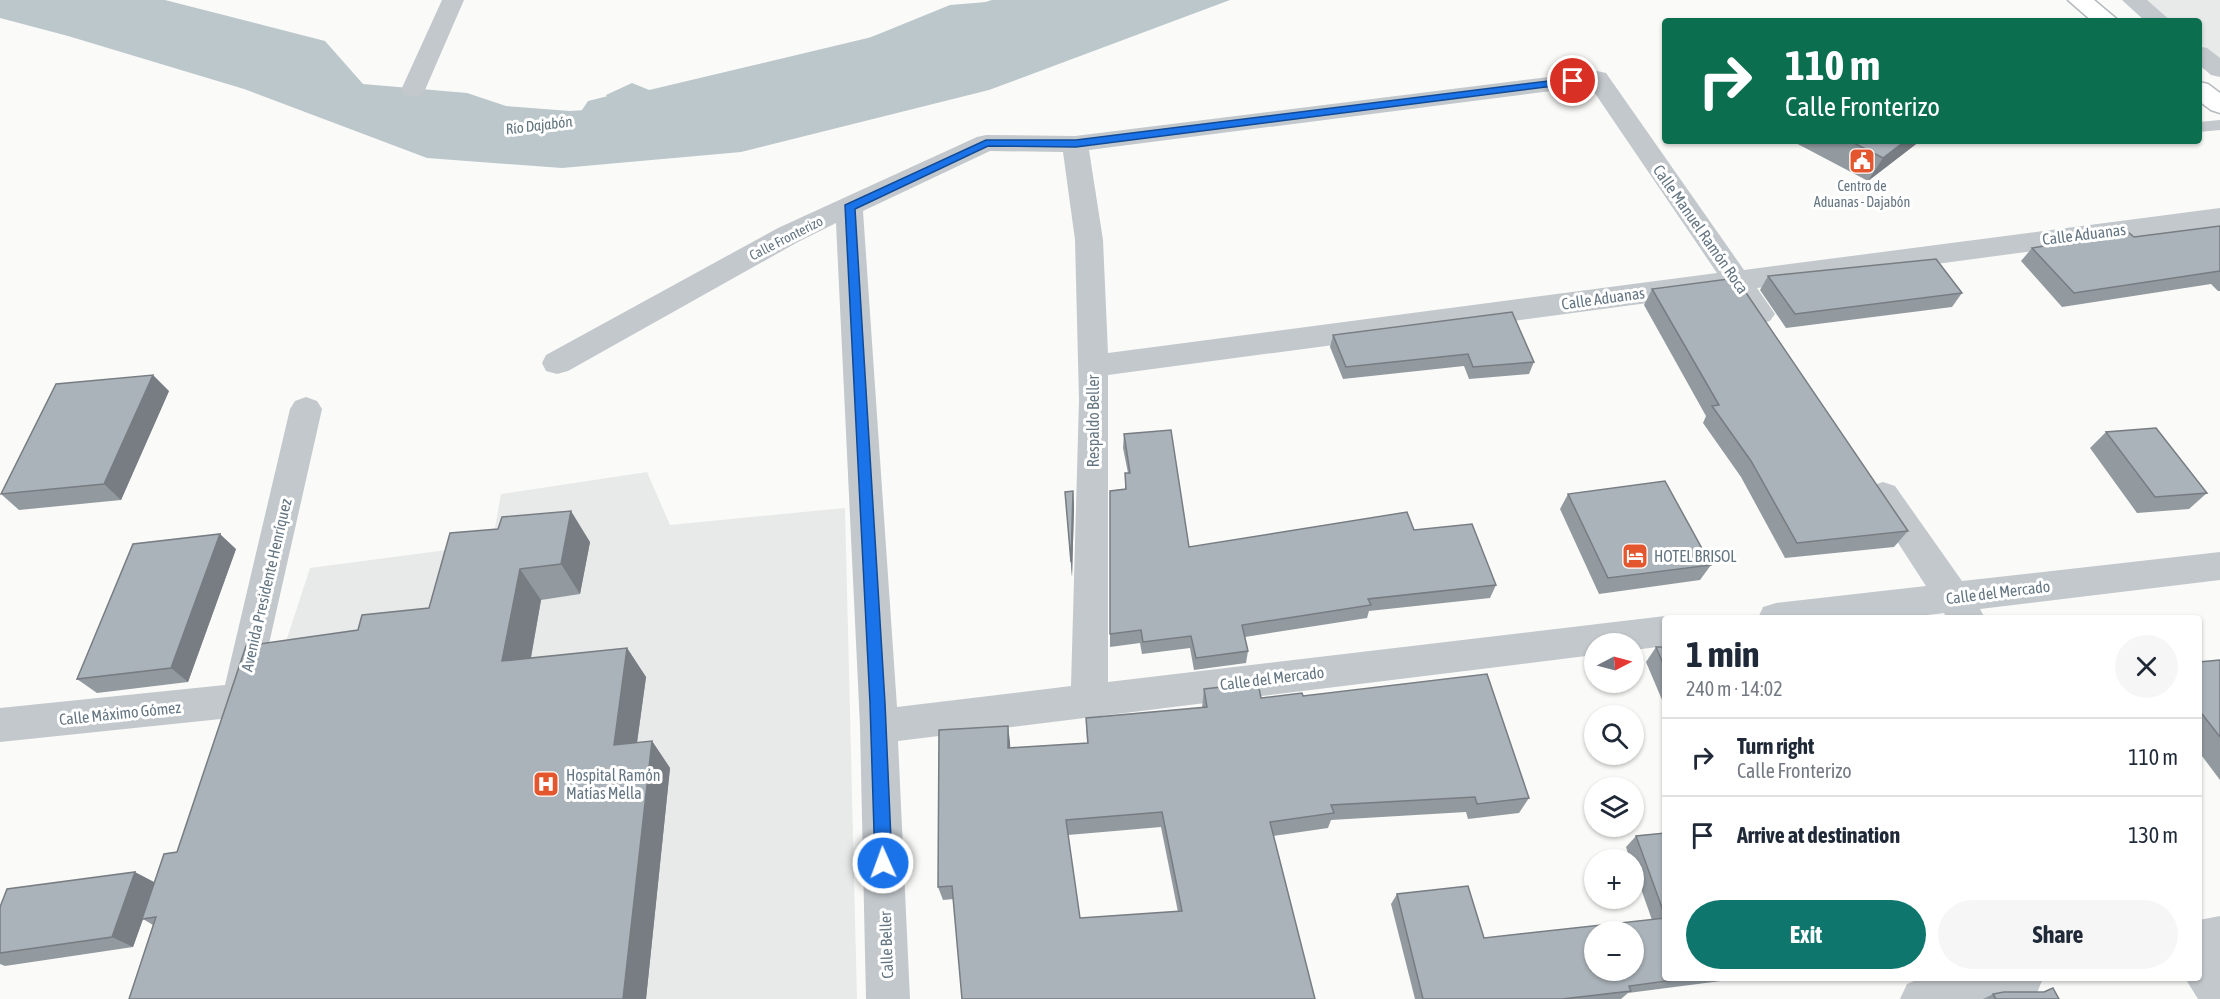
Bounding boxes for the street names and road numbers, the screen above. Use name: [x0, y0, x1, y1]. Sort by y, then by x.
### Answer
street label: Calle Manuel Ramón Roca: [1650, 161, 1752, 297]
street label: Calle Fronterizo: [747, 213, 825, 263]
street label: Calle Aduanas: [2041, 220, 2127, 248]
street label: Calle Aduanas: [1560, 283, 1646, 313]
street label: Respaldo Beller: [1084, 374, 1103, 467]
street label: Avenida Presidente Henríquez: [237, 497, 296, 673]
street label: Calle del Mercado: [1945, 577, 2051, 607]
street label: Calle del Mercado: [1219, 663, 1325, 693]
street label: Calle Máximo Gómez: [58, 698, 182, 728]
street label: Calle Beller: [876, 911, 896, 979]

